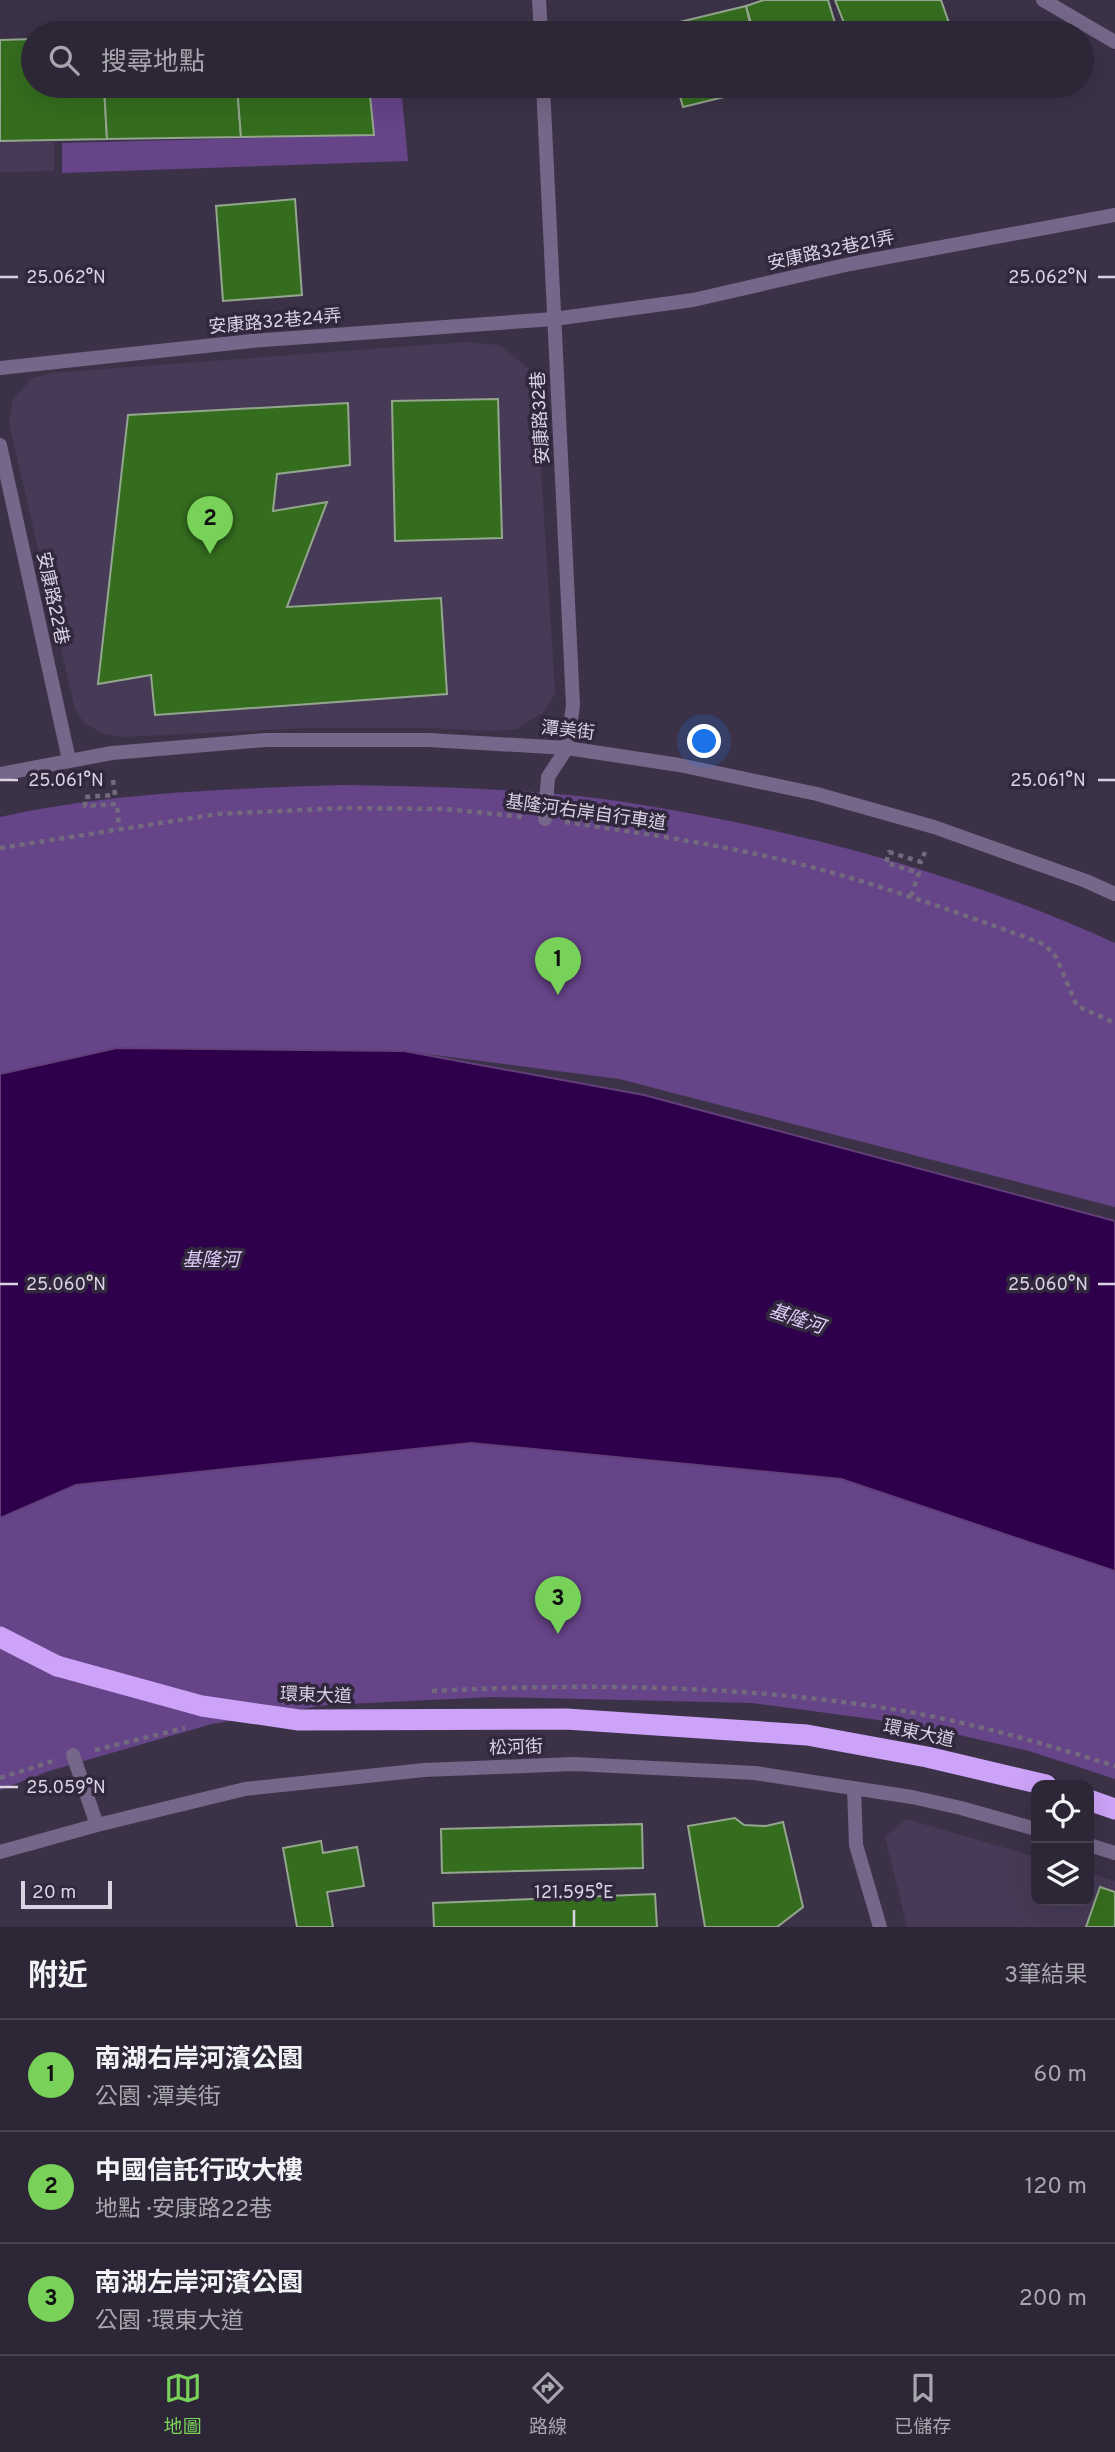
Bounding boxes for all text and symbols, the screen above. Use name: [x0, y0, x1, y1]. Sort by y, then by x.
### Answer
search box: [21, 21, 1094, 98]
icon: search: [45, 41, 83, 79]
text: 搜尋地點: [101, 47, 205, 80]
street label: 安康路32巷21弄: [766, 227, 897, 276]
text: 25.062°N: [26, 267, 106, 290]
text: 25.062°N: [1008, 267, 1088, 290]
street label: 安康路32巷24弄: [208, 305, 343, 340]
street label: 安康路32巷: [528, 371, 555, 465]
pin: 2: [187, 496, 233, 554]
street label: 安康路22巷: [31, 550, 73, 647]
street label: 潭美街: [540, 717, 596, 746]
your location: [687, 724, 721, 758]
text: 25.061°N: [28, 770, 104, 793]
text: 25.061°N: [1010, 770, 1086, 793]
street label: 基隆河右岸自行車道: [504, 791, 668, 836]
pin: 1: [535, 937, 581, 995]
water label: 基隆河: [182, 1249, 243, 1273]
text: 25.060°N: [26, 1274, 106, 1297]
text: 25.060°N: [1008, 1274, 1088, 1297]
water label: 基隆河: [766, 1300, 831, 1341]
pin: 3: [535, 1576, 581, 1634]
street label: 環東大道: [280, 1684, 352, 1709]
street label: 環東大道: [881, 1716, 956, 1753]
street label: 松河街: [489, 1736, 543, 1761]
text: 25.059°N: [26, 1777, 106, 1800]
map controls: [1031, 1780, 1094, 1906]
button: locate: [1031, 1780, 1094, 1843]
button: layers: [1031, 1843, 1094, 1906]
scale bar: [21, 1878, 112, 1910]
text: 20 m: [32, 1881, 76, 1905]
text: 121.595°E: [534, 1882, 614, 1905]
text: 附近: [28, 1959, 88, 1996]
text: 3筆結果: [1004, 1962, 1087, 1991]
text: 南湖右岸河濱公園: [95, 2044, 303, 2077]
text: 1: [46, 2061, 56, 2090]
text: 60 m: [1034, 2061, 1087, 2090]
text: 公園 · 潭美街: [95, 2084, 221, 2113]
text: 中國信託行政大樓: [95, 2156, 303, 2189]
text: 2: [44, 2173, 58, 2202]
text: 120 m: [1025, 2173, 1087, 2202]
text: 地點 · 安康路22巷: [95, 2196, 272, 2225]
text: 南湖左岸河濱公園: [95, 2268, 303, 2301]
text: 3: [44, 2285, 58, 2314]
text: 200 m: [1019, 2285, 1087, 2314]
text: 公園 · 環東大道: [95, 2308, 244, 2337]
tab: 地圖: [164, 2369, 202, 2440]
tab: 路線: [529, 2369, 567, 2440]
tab: 已儲存: [894, 2369, 951, 2440]

